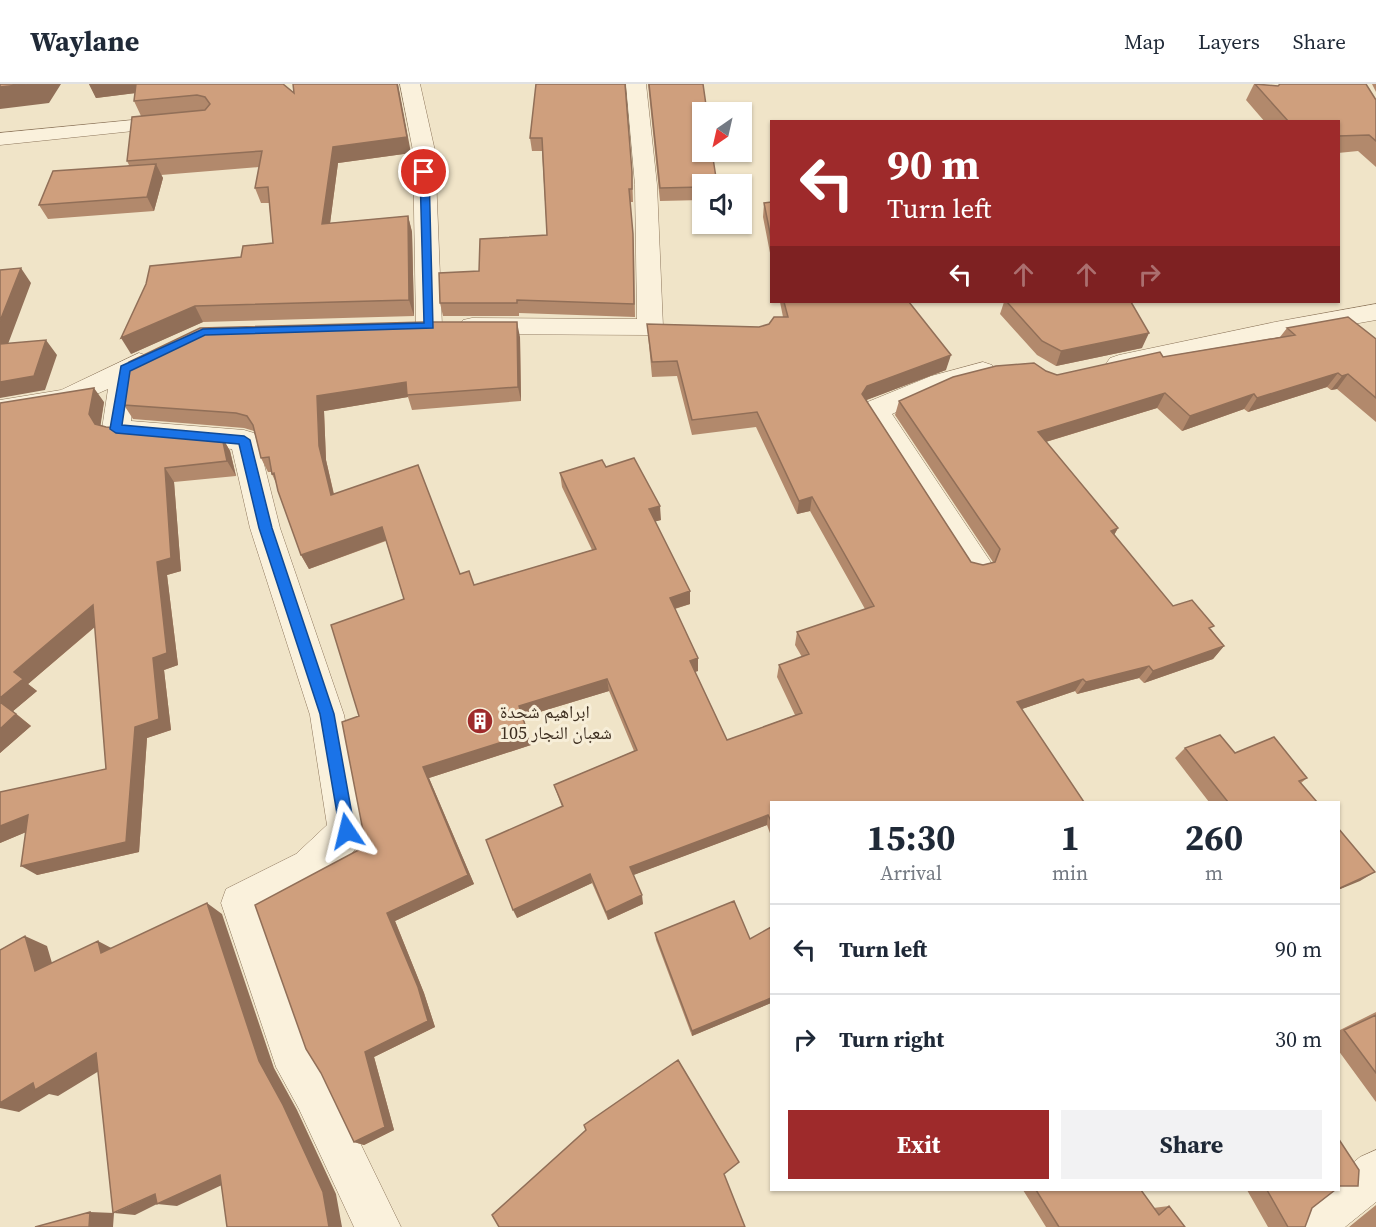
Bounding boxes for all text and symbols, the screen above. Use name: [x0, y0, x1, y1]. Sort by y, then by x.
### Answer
text: Waylane: [30, 22, 139, 60]
text: Map: [1124, 27, 1165, 56]
text: Layers: [1198, 27, 1260, 56]
text: Share: [1293, 27, 1346, 56]
north arrow: [692, 102, 752, 162]
map controls: [692, 102, 752, 234]
text: 90 m: [887, 135, 980, 193]
icon: left: [788, 144, 866, 222]
pin: [398, 146, 449, 197]
icon: arrive: [407, 155, 440, 188]
button: sound: [692, 174, 752, 234]
text: Turn left: [887, 190, 991, 227]
icon: left: [944, 258, 977, 291]
icon: ahead: [1007, 258, 1040, 291]
icon: ahead: [1070, 258, 1103, 291]
icon: right: [1133, 258, 1166, 291]
place label: ابراهيم شحدة شعبان النجار 105: [500, 699, 612, 745]
building icon: ابراهيم شحدة شعبان النجار 105: [465, 706, 495, 736]
position arrow: [315, 799, 379, 863]
text: 15:30: [867, 813, 955, 862]
text: 1: [1060, 813, 1080, 862]
text: 260: [1185, 813, 1243, 862]
text: Arrival: [880, 859, 942, 887]
text: min: [1052, 859, 1088, 887]
text: m: [1205, 859, 1223, 887]
icon: left: [788, 933, 821, 966]
text: Turn left: [839, 934, 927, 964]
text: 90 m: [1275, 934, 1322, 964]
icon: right: [788, 1023, 821, 1056]
text: Turn right: [839, 1024, 944, 1054]
text: 30 m: [1275, 1024, 1322, 1054]
button: Exit: [788, 1110, 1049, 1179]
button: Share: [1061, 1110, 1322, 1179]

